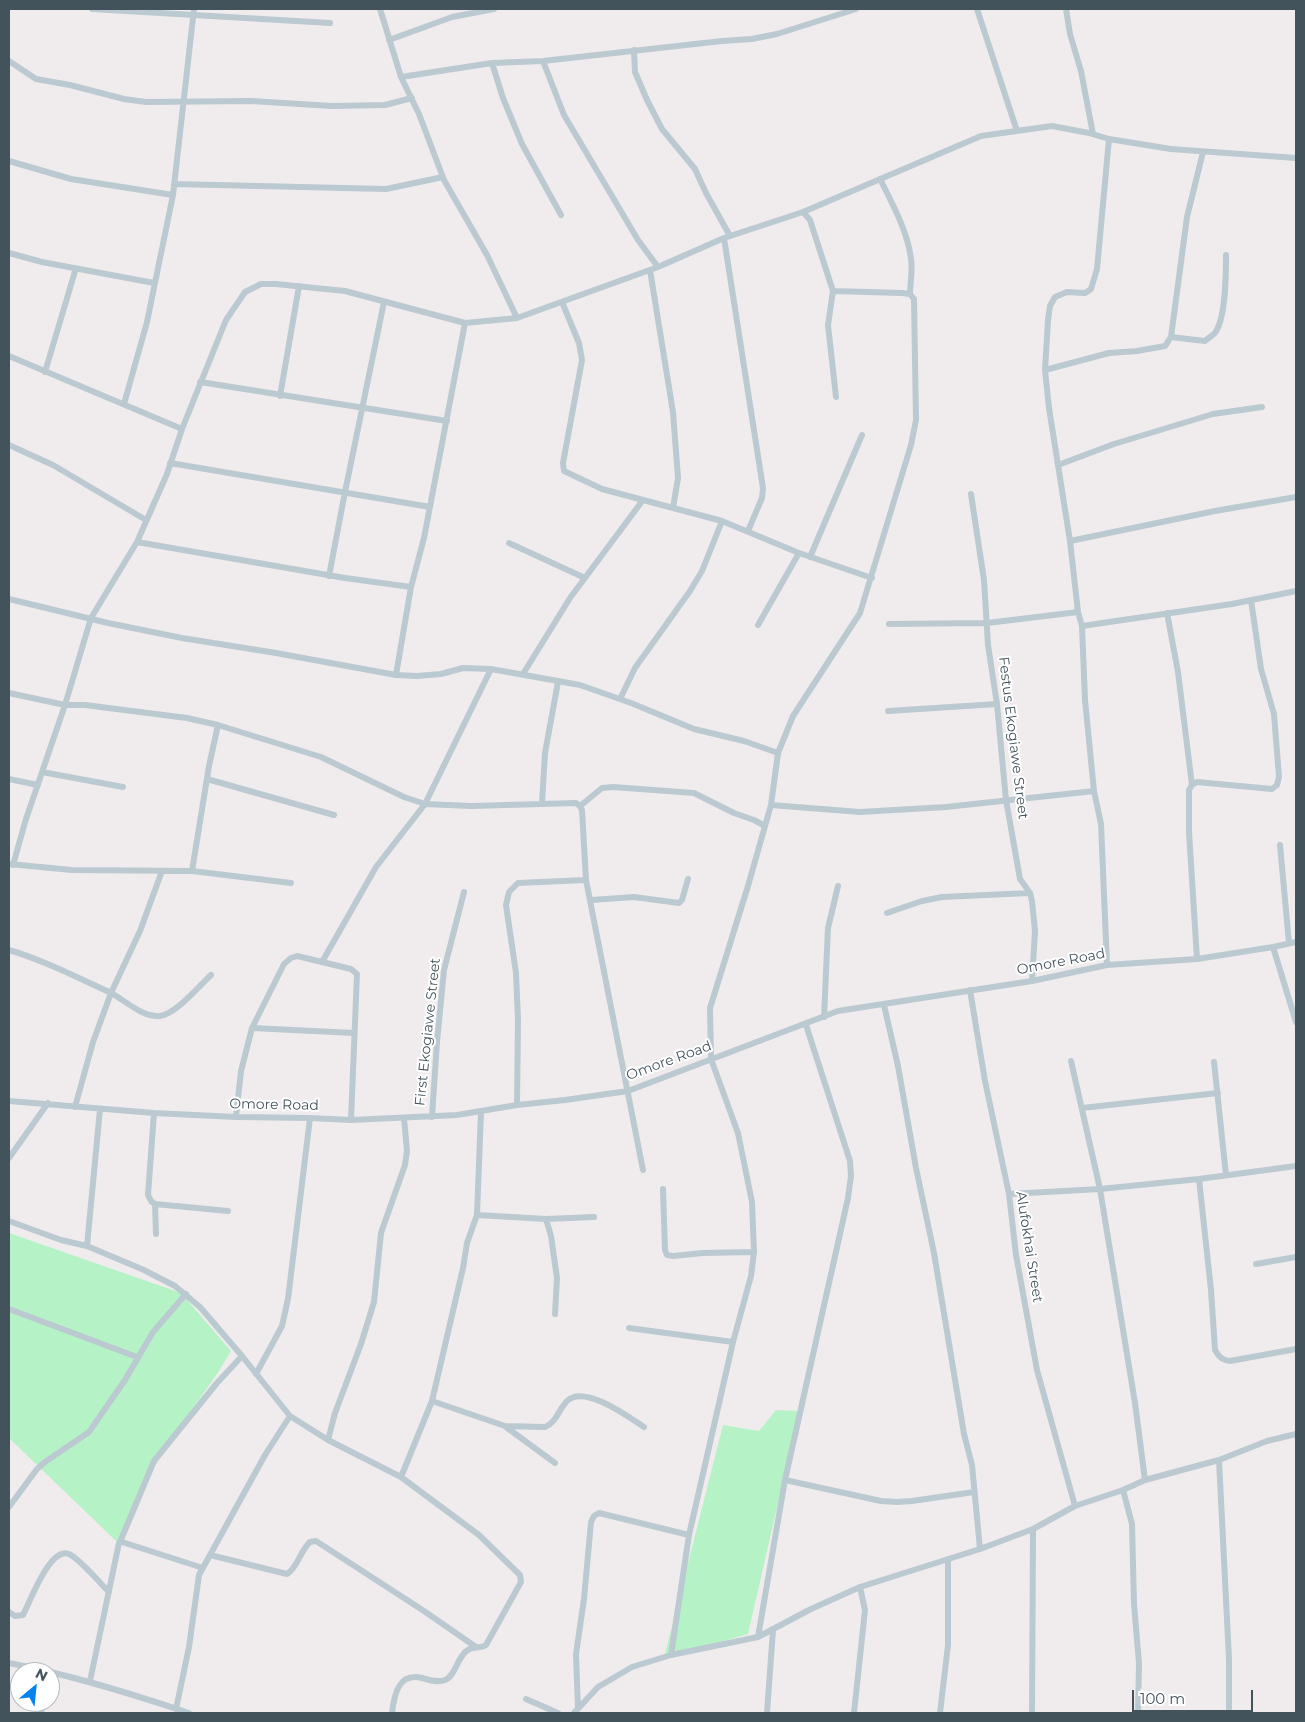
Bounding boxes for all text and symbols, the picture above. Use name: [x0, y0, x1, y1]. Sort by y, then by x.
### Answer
street label: Festus Ekogiawe Street: [995, 656, 1031, 820]
street label: Omore Road: [1015, 945, 1107, 979]
street label: First Ekogiawe Street: [412, 957, 444, 1107]
street label: Omore Road: [624, 1038, 714, 1084]
street label: Omore Road: [229, 1096, 319, 1114]
street label: Alufokhai Street: [1012, 1190, 1046, 1304]
north arrow: [10, 1662, 60, 1712]
text: N: [32, 1664, 51, 1685]
scale bar: [1135, 1680, 1256, 1712]
text: 100 m: [1140, 1689, 1185, 1708]

